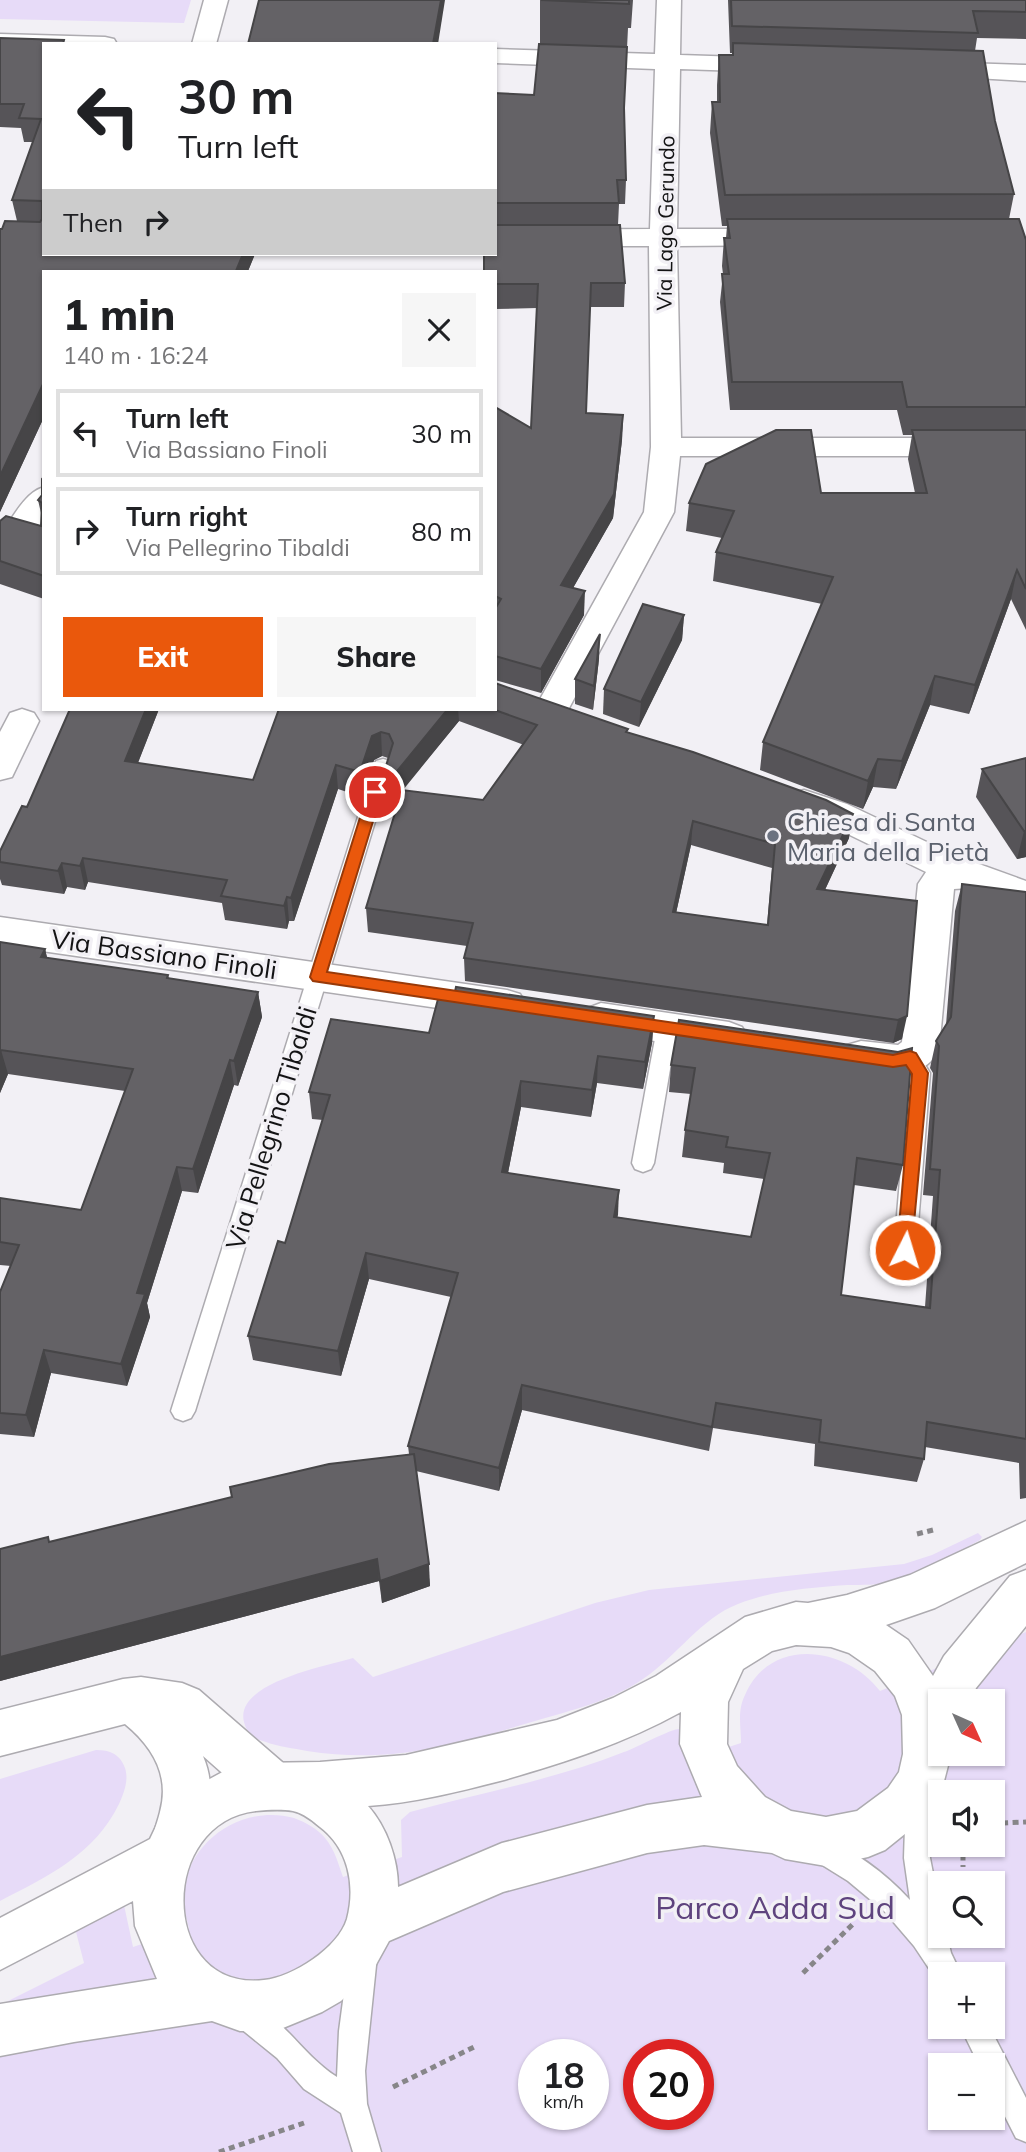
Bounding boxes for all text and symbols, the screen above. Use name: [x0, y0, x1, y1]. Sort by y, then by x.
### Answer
text: 30 m: [178, 65, 294, 126]
icon: left: [63, 70, 154, 161]
text: Turn left: [178, 126, 298, 166]
street label: Via Lago Gerundo: [650, 135, 680, 311]
icon: right: [137, 203, 175, 241]
text: Then: [63, 206, 123, 239]
text: 1 min: [63, 288, 176, 341]
button: close: [402, 293, 476, 367]
text: 140 m · 16:24: [63, 341, 208, 370]
text: Turn left: [126, 402, 228, 435]
icon: left: [67, 414, 105, 452]
text: 30 m: [411, 417, 472, 450]
text: Via Bassiano Finoli: [126, 435, 327, 464]
text: Turn right: [126, 500, 247, 533]
icon: right: [67, 512, 105, 550]
text: 80 m: [411, 515, 472, 548]
text: Via Pellegrino Tibaldi: [126, 533, 350, 562]
button: Exit: [63, 617, 263, 697]
button: Share: [277, 617, 476, 697]
pin: [345, 762, 405, 822]
icon: arrive: [356, 773, 394, 811]
place label: Chiesa di Santa Maria della Pietà: [787, 805, 989, 868]
marker: Chiesa di Santa Maria della Pietà: [765, 828, 781, 844]
street label: Via Bassiano Finoli: [49, 922, 279, 986]
street label: Via Pellegrino Tibaldi: [218, 1002, 324, 1254]
position arrow: [868, 1213, 942, 1287]
north arrow: [928, 1689, 1004, 1766]
map controls: [928, 1689, 1005, 2130]
button: sound: [928, 1780, 1005, 1857]
button: search: [928, 1871, 1005, 1948]
park label: Parco Adda Sud: [655, 1887, 895, 1927]
button: +: [928, 1962, 1005, 2039]
speed limit sign: 20: [623, 2039, 714, 2130]
text: 18: [542, 2053, 585, 2097]
button: −: [928, 2053, 1005, 2130]
text: km/h: [543, 2090, 584, 2113]

